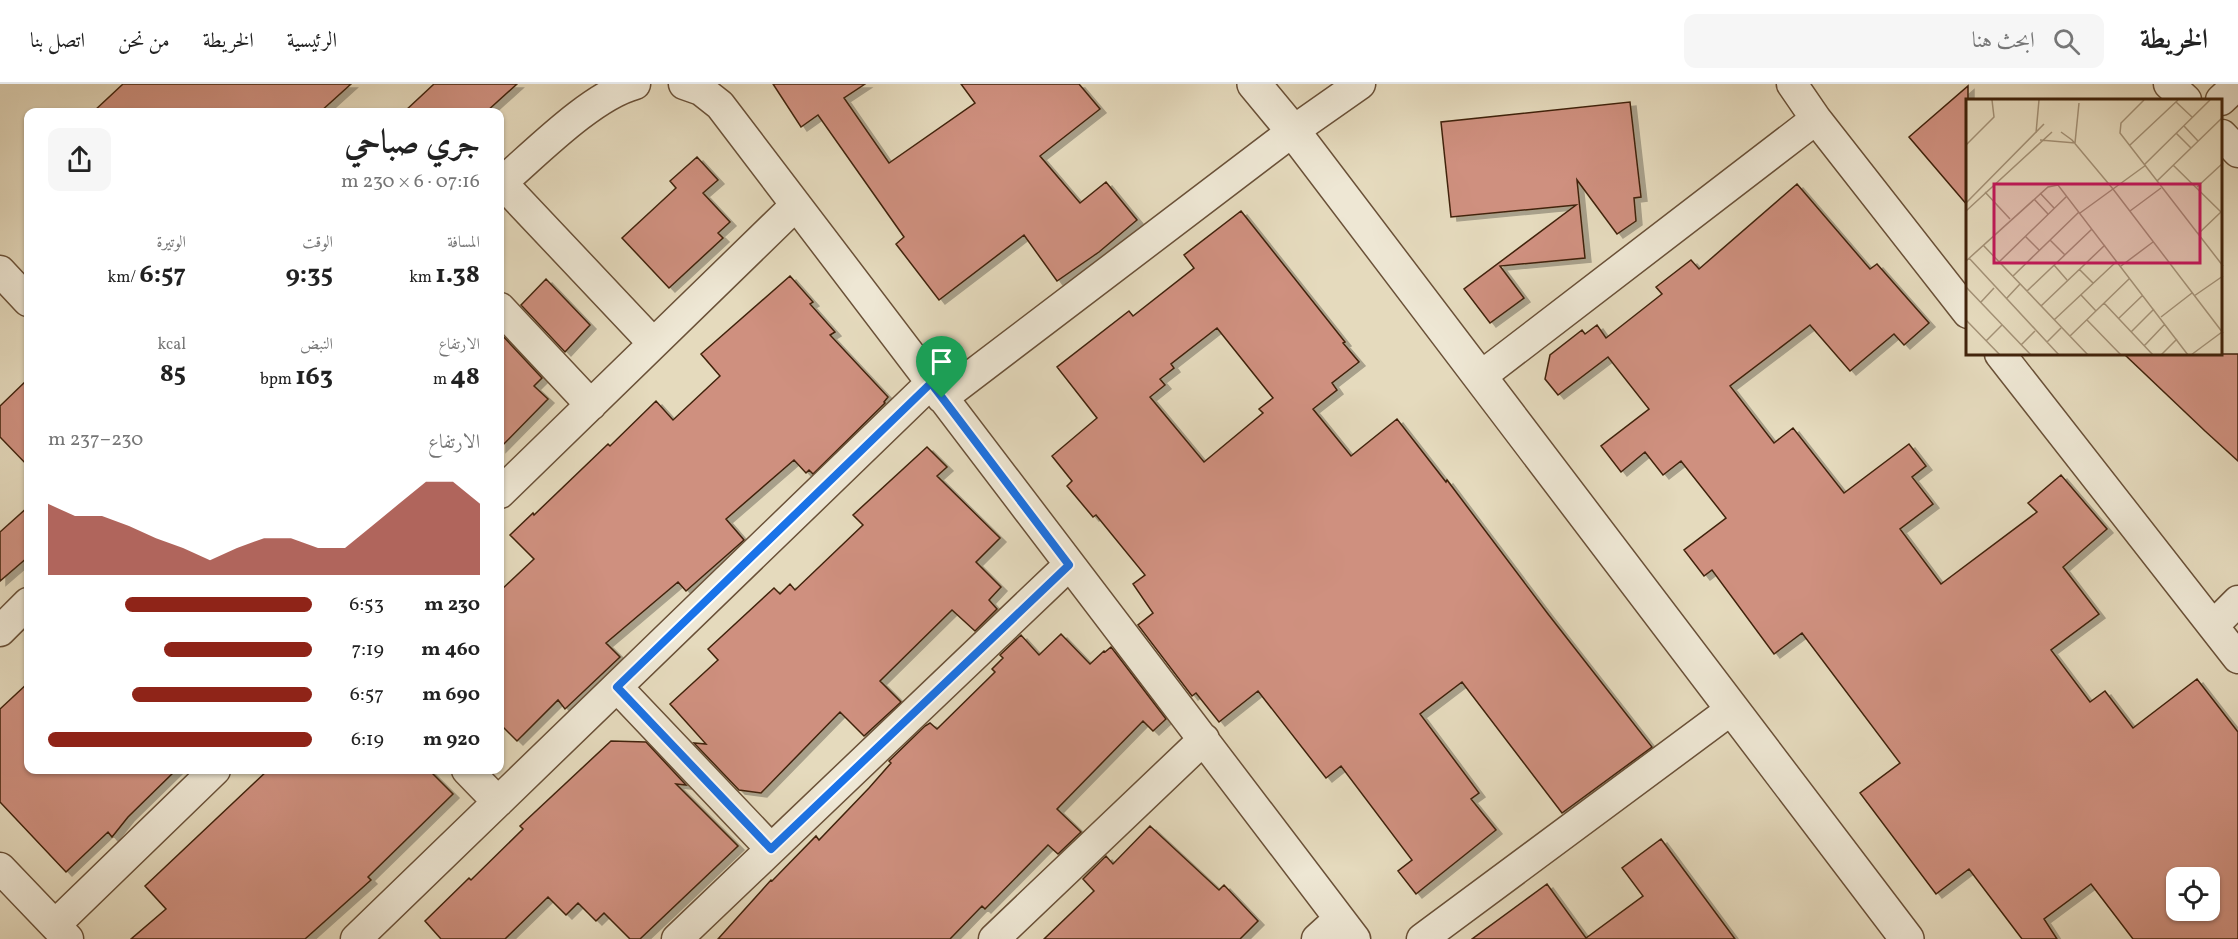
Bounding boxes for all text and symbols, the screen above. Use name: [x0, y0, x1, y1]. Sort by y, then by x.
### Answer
search box: [1684, 14, 2104, 68]
text: الخريطة: [2140, 21, 2208, 60]
icon: search: [2050, 25, 2083, 58]
text: ابحث هنا: [1972, 26, 2035, 57]
text: اتصل بنا: [30, 27, 85, 56]
text: من نحن: [118, 27, 170, 56]
text: الخريطة: [203, 27, 254, 56]
text: الرئيسية: [287, 27, 337, 56]
inset map: [1966, 99, 2223, 356]
text: جري صباحي: [345, 122, 480, 168]
button: share: [48, 128, 111, 191]
text: 07:16 · 6 × 230 m: [341, 168, 480, 196]
text: الوتيرة: [156, 232, 186, 254]
text: الوقت: [302, 232, 333, 254]
text: المسافة: [447, 232, 480, 254]
text: 6:57: [139, 257, 186, 293]
text: 9:35: [285, 257, 333, 293]
text: 1.38: [435, 257, 480, 293]
text: /km: [107, 267, 139, 289]
text: km: [409, 267, 435, 289]
text: kcal: [158, 334, 186, 356]
text: النبض: [300, 334, 333, 356]
text: الارتفاع: [438, 334, 480, 356]
pin: [916, 336, 967, 398]
icon: arrive: [925, 345, 958, 378]
text: 85: [160, 356, 186, 392]
text: 163: [295, 359, 333, 395]
text: 48: [450, 359, 480, 395]
text: bpm: [260, 369, 295, 391]
text: m: [433, 369, 450, 391]
text: 230–237 m: [48, 426, 143, 454]
text: الارتفاع: [428, 429, 480, 457]
text: 6:53: [349, 591, 384, 619]
text: 230 m: [424, 591, 480, 619]
text: 7:19: [351, 636, 384, 664]
text: 460 m: [421, 636, 480, 664]
text: 6:57: [350, 681, 384, 709]
text: 690 m: [422, 681, 480, 709]
text: 6:19: [351, 726, 384, 754]
text: 920 m: [423, 726, 480, 754]
map controls: [2166, 867, 2220, 921]
button: locate: [2166, 867, 2220, 921]

